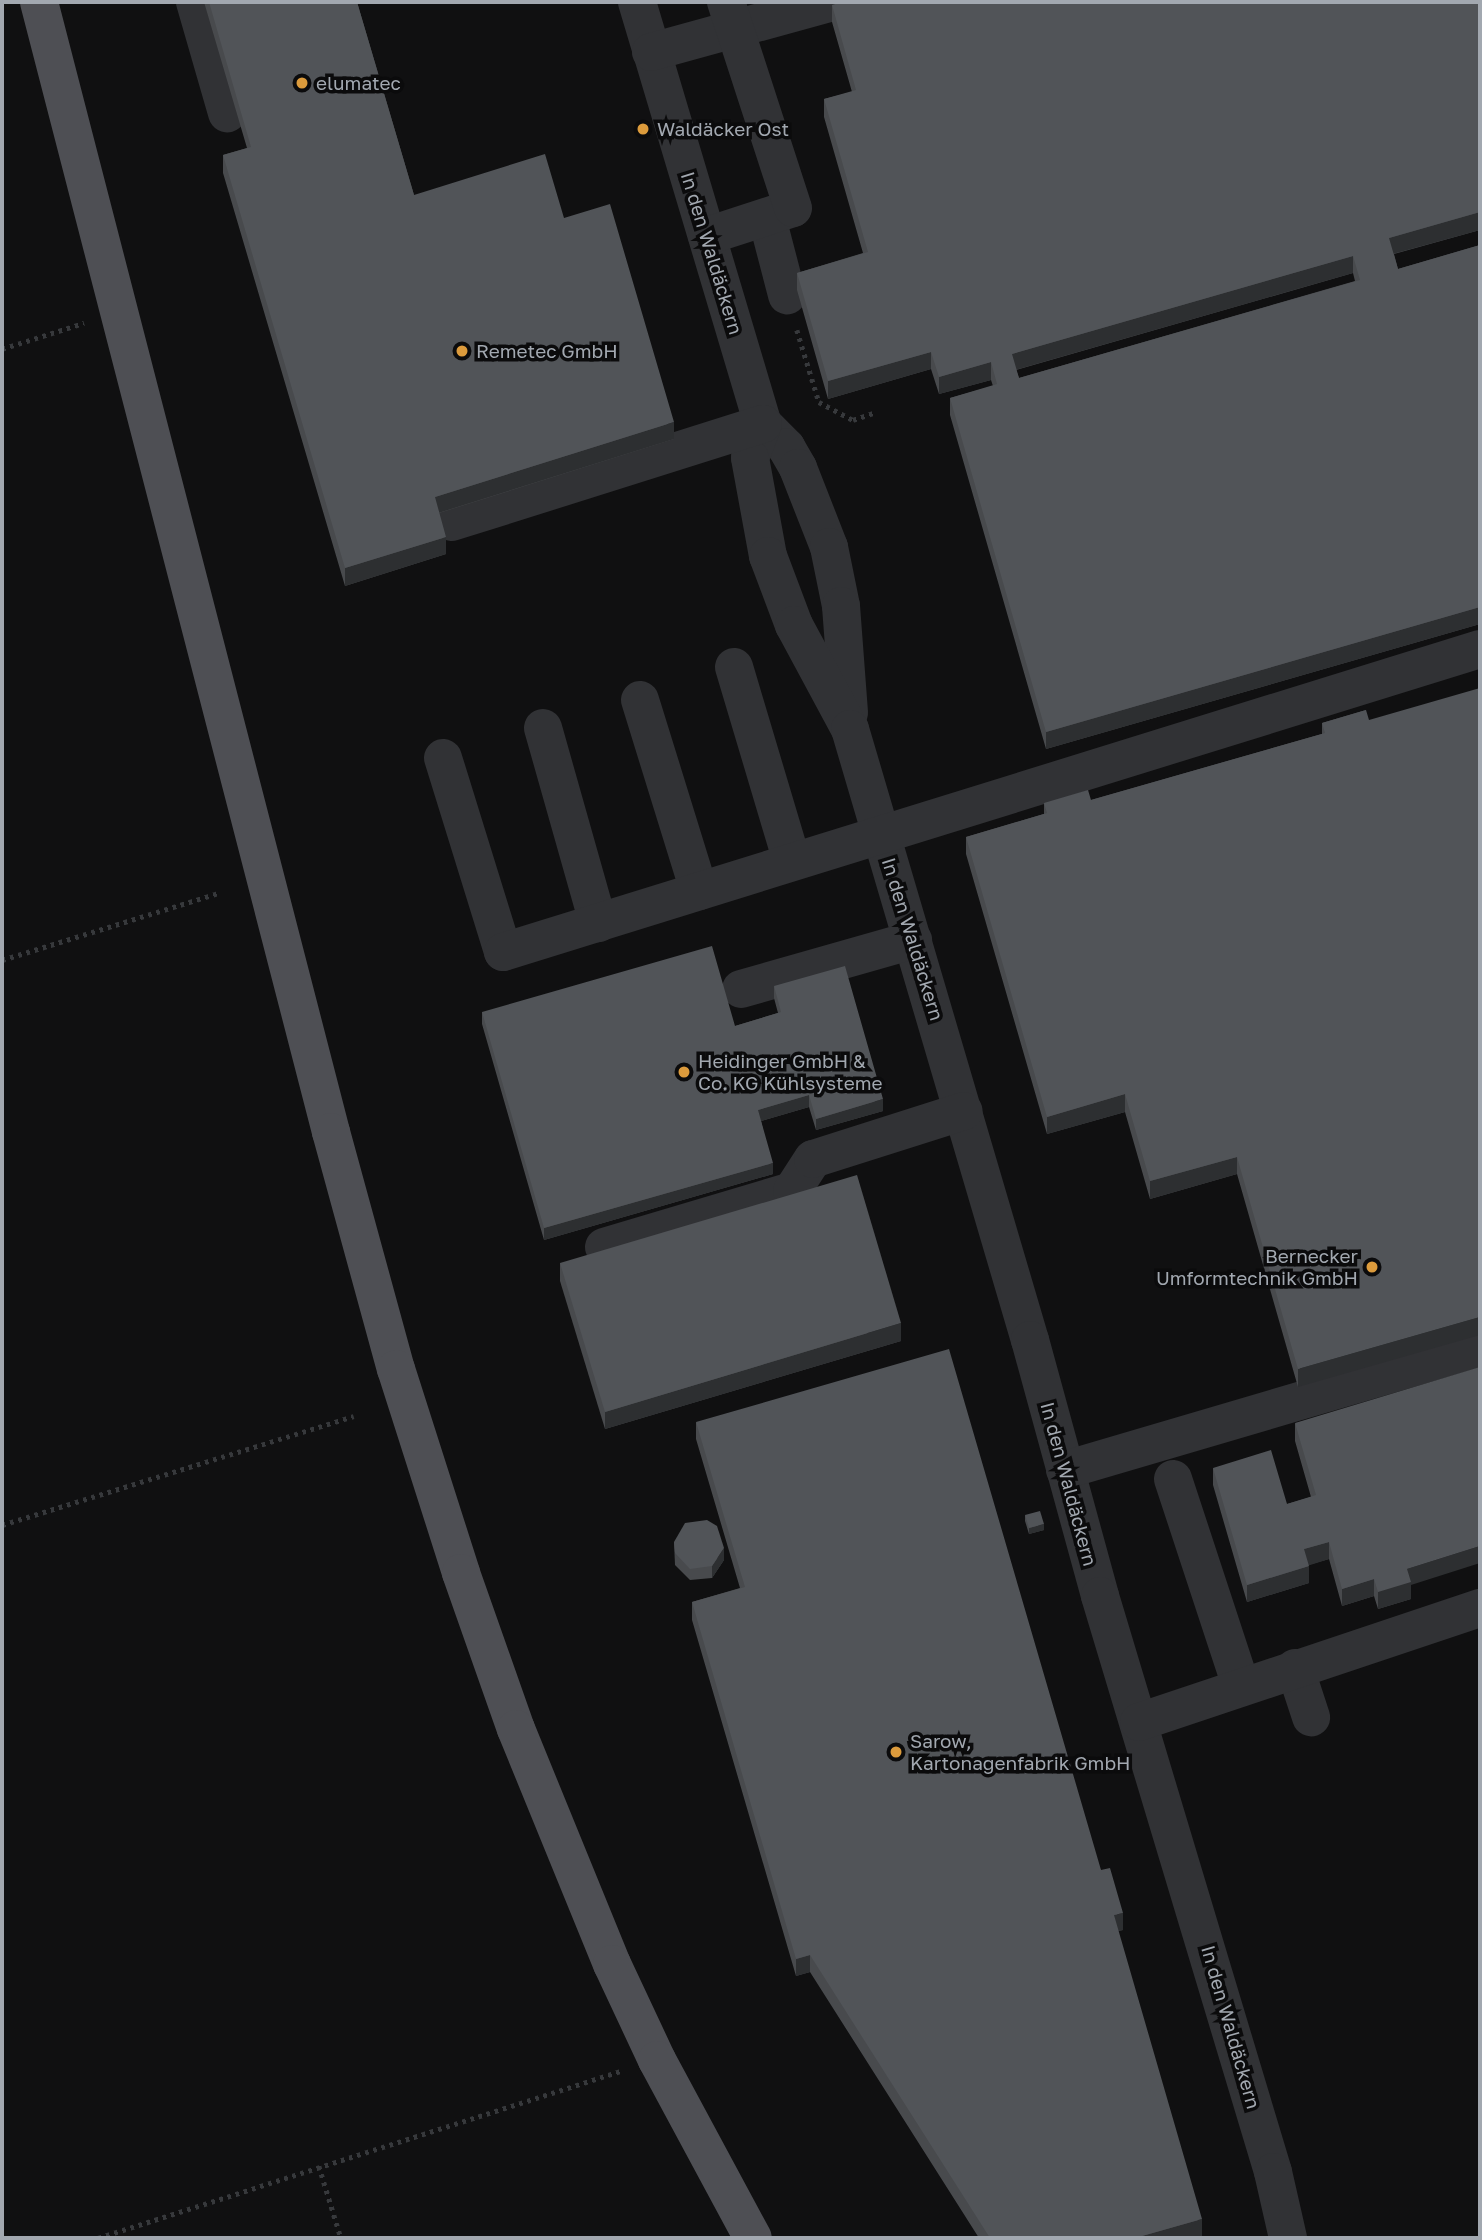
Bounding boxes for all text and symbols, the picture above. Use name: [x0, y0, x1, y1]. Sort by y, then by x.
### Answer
place label: elumatec: [316, 72, 401, 94]
marker: elumatec: [294, 75, 310, 91]
place label: Waldäcker Ost: [657, 118, 789, 140]
marker: Waldäcker Ost: [635, 121, 651, 137]
street label: In den Waldäckern: [676, 169, 748, 337]
place label: Remetec GmbH: [476, 340, 618, 362]
marker: Remetec GmbH: [454, 343, 470, 359]
street label: In den Waldäckern: [877, 855, 949, 1023]
place label: Heidinger GmbH & Co. KG Kühlsysteme: [698, 1050, 882, 1094]
marker: Heidinger GmbH & Co. KG Kühlsysteme: [676, 1064, 692, 1080]
place label: Bernecker Umformtechnik GmbH: [1156, 1245, 1358, 1289]
marker: Bernecker Umformtechnik GmbH: [1364, 1259, 1380, 1275]
street label: In den Waldäckern: [1036, 1399, 1102, 1569]
place label: Sarow, Kartonagenfabrik GmbH: [910, 1730, 1131, 1774]
marker: Sarow, Kartonagenfabrik GmbH: [888, 1744, 904, 1760]
street label: In den Waldäckern: [1197, 1943, 1265, 2111]

